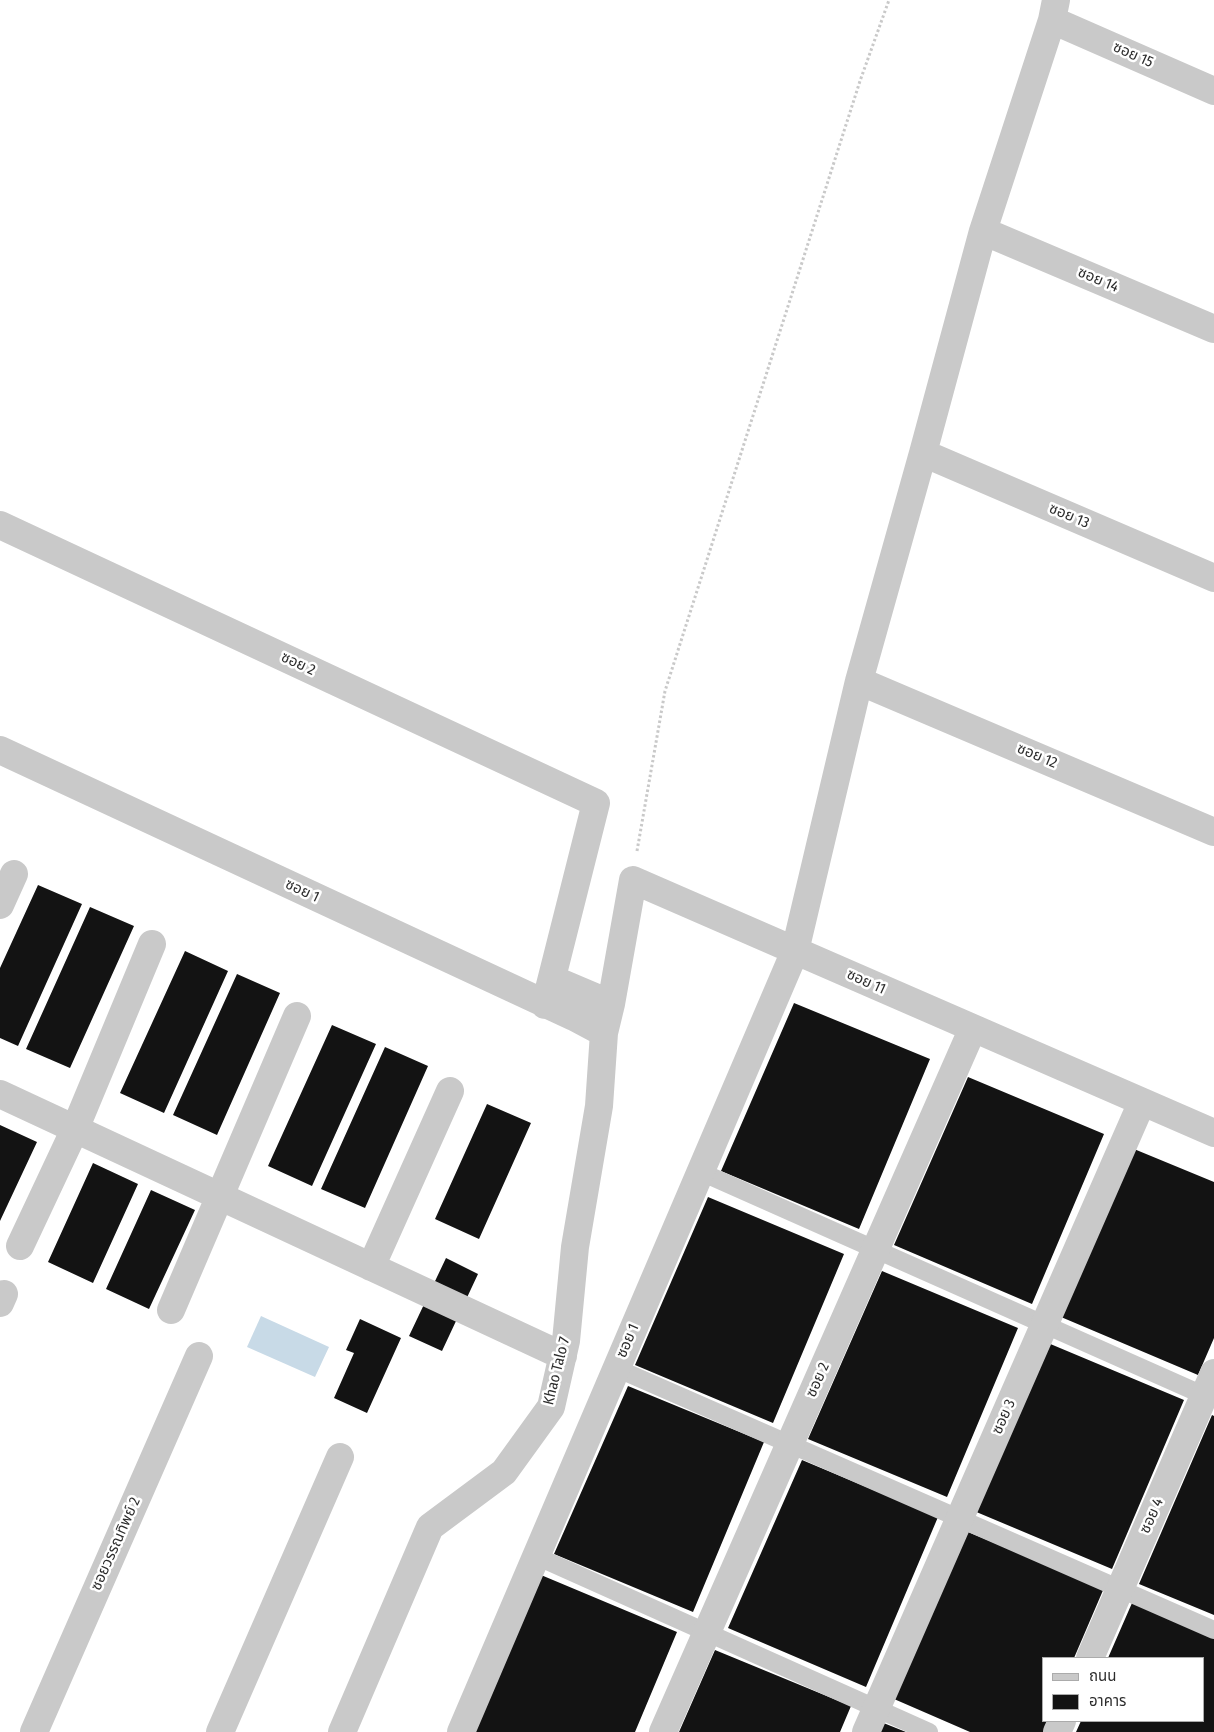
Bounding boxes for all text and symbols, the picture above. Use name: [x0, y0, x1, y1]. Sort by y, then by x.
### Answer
street label: ซอย 15: [1110, 38, 1156, 72]
street label: ซอย 14: [1075, 263, 1121, 297]
street label: ซอย 13: [1046, 500, 1092, 532]
street label: ซอย 2: [278, 648, 318, 680]
street label: ซอย 12: [1014, 740, 1060, 772]
street label: ซอย 1: [282, 875, 322, 907]
street label: ซอย 11: [844, 965, 888, 999]
street label: ซอย 1: [613, 1321, 643, 1361]
street label: Khao Talo 7: [540, 1335, 574, 1407]
street label: ซอย 2: [802, 1360, 834, 1400]
street label: ซอย 3: [988, 1397, 1020, 1437]
street label: ซอยวรรณทิพย์ 2: [87, 1495, 145, 1593]
street label: ซอย 4: [1136, 1496, 1168, 1536]
legend: [1042, 1657, 1204, 1722]
text: ถนน: [1089, 1667, 1116, 1685]
text: อาคาร: [1089, 1692, 1126, 1710]

